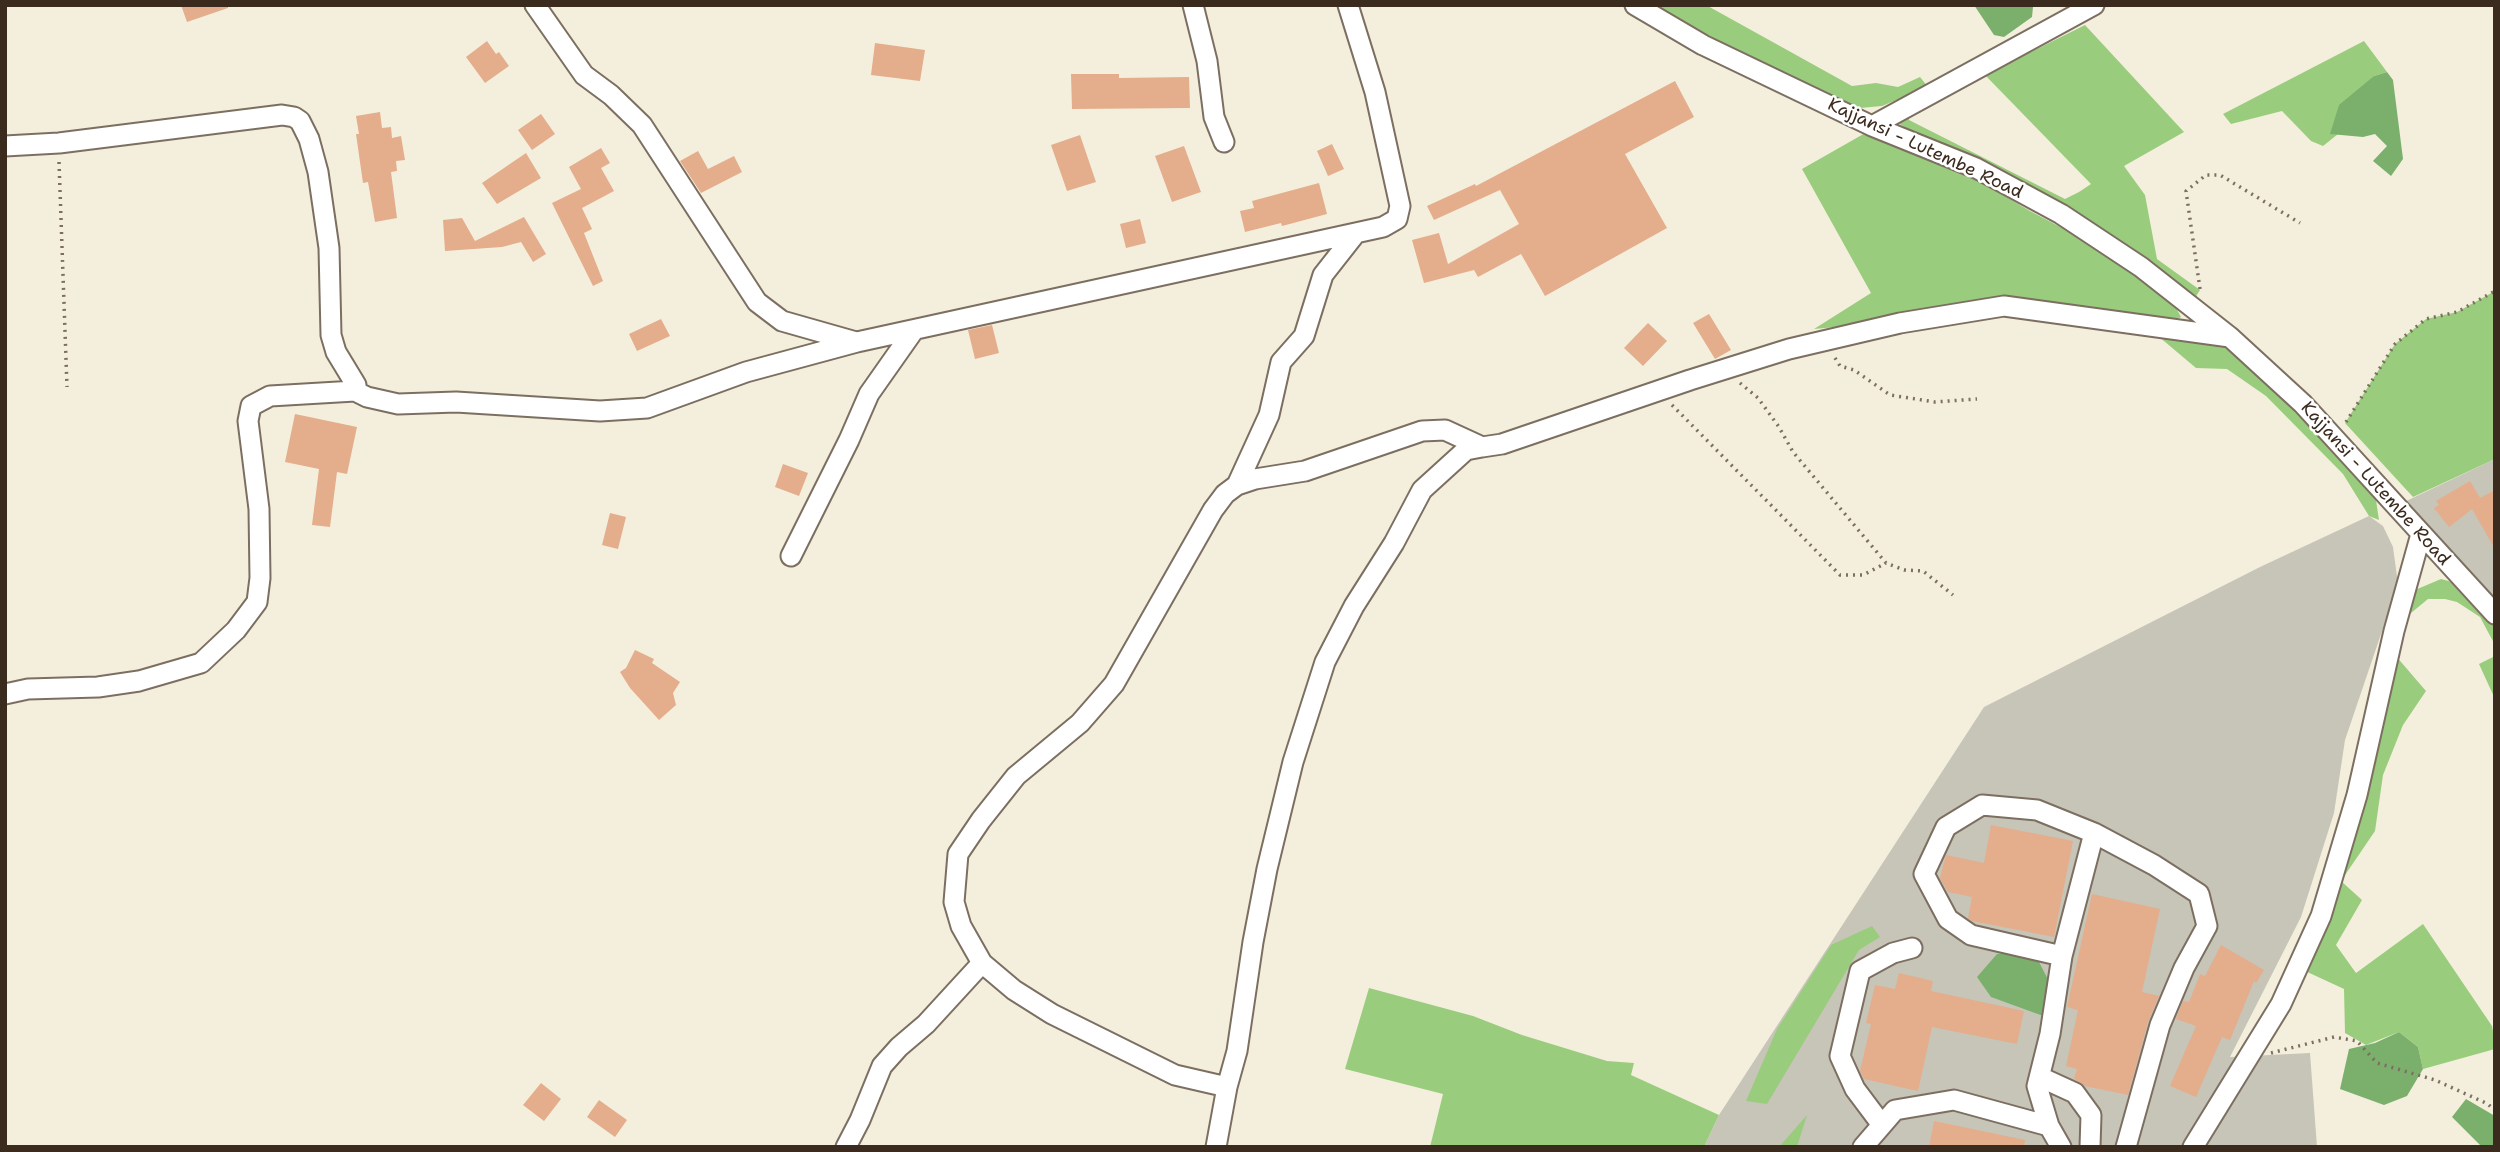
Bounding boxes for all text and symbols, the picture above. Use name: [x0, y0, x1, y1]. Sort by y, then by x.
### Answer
street label: Kajjansi - Lutembe Road: [1824, 94, 2026, 204]
street label: Kajjansi - Lutembe Road: [2296, 398, 2454, 570]

